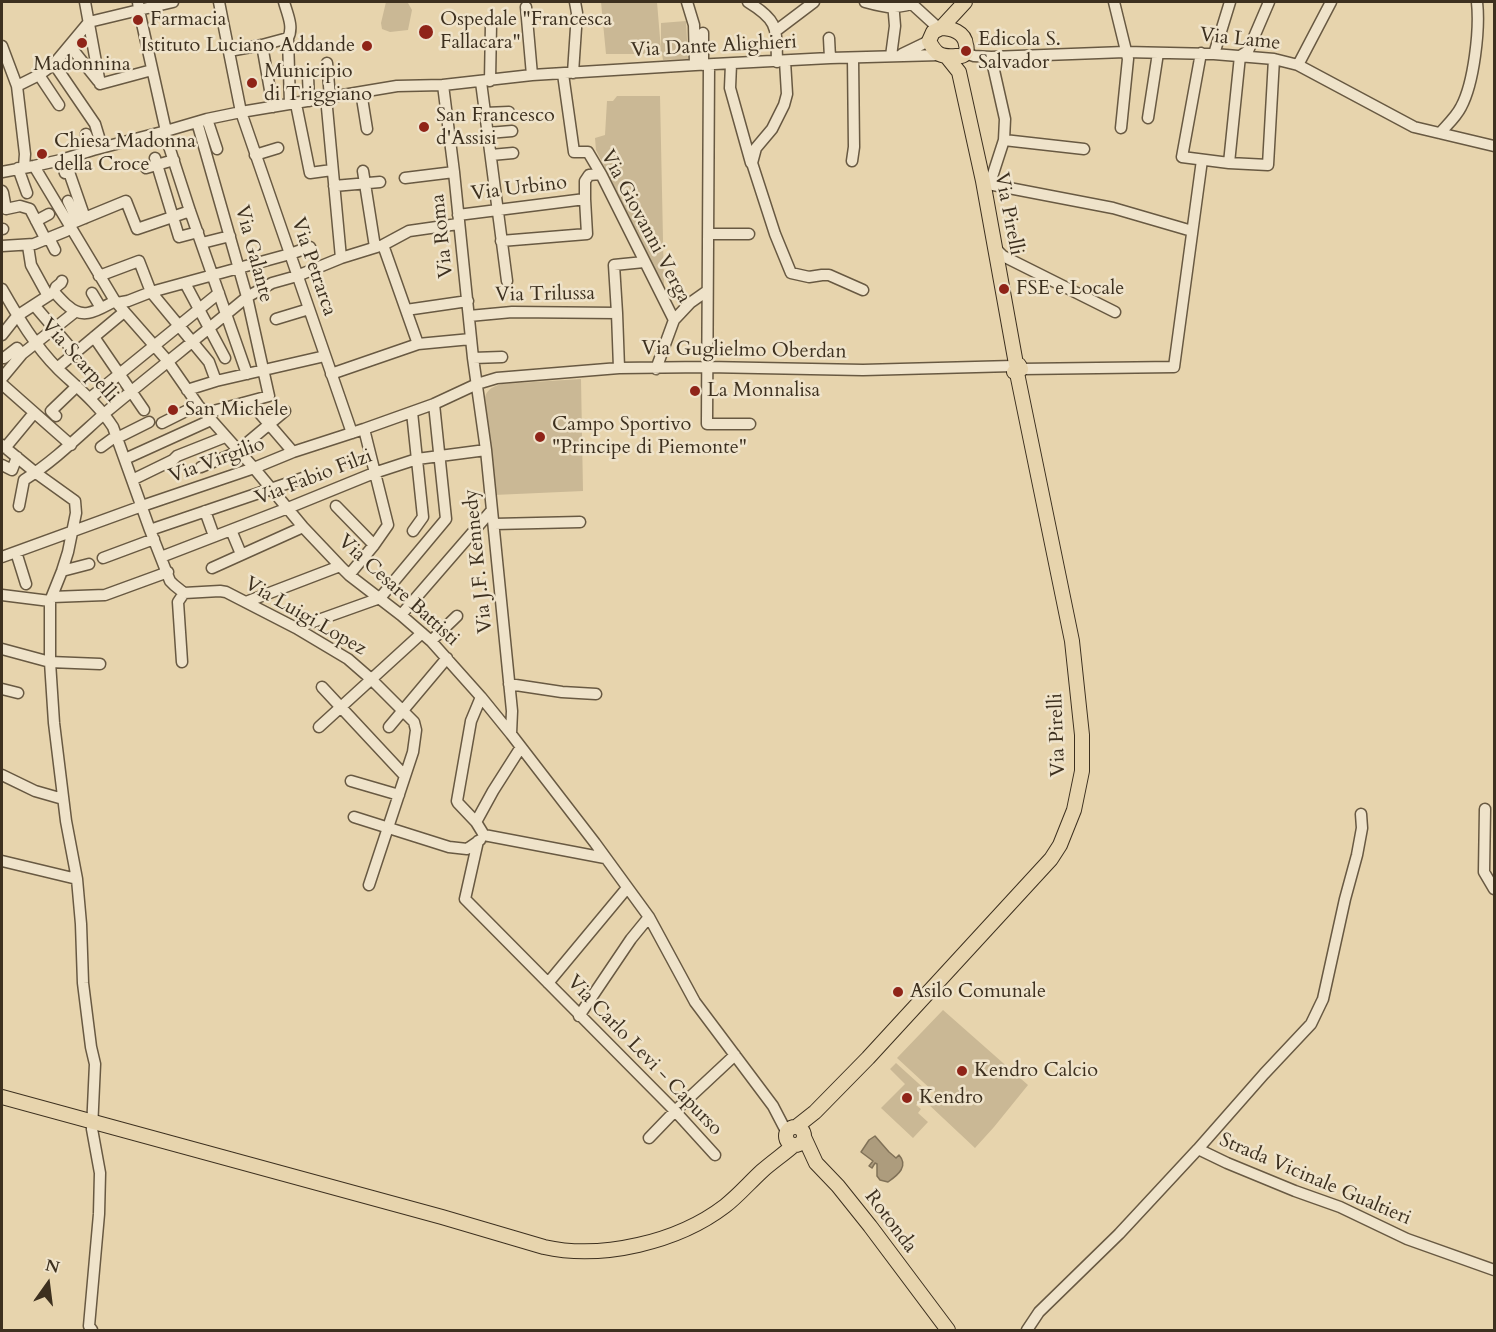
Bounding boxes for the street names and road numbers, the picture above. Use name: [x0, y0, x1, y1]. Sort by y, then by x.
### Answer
street label: Via Lame: [1198, 24, 1282, 56]
street label: Via Dante Alighieri: [630, 31, 798, 63]
street label: Via Giovanni Verga: [594, 146, 696, 308]
street label: Via Pirelli: [988, 170, 1028, 258]
street label: Via Urbino: [470, 171, 568, 207]
street label: Via Roma: [427, 193, 459, 279]
street label: Via Galante: [229, 203, 277, 305]
street label: Via Petrarca: [285, 215, 341, 319]
street label: Via Trilussa: [495, 282, 595, 308]
street label: Via Scarpelli: [35, 314, 123, 408]
street label: Via Guglielmo Oberdan: [641, 337, 847, 365]
street label: Via Virgilio: [166, 433, 268, 489]
street label: Via Fabio Filzi: [252, 445, 376, 511]
street label: Via J.F. Kennedy: [459, 488, 499, 634]
street label: Via Cesare Battisti: [332, 530, 464, 652]
street label: Via Luigi Lopez: [240, 572, 370, 662]
street label: Via Pirelli: [1045, 693, 1071, 777]
street label: Via Carlo Levi - Capurso: [561, 971, 727, 1141]
street label: Strada Vicinale Gualtieri: [1215, 1129, 1415, 1231]
street label: Rotonda: [859, 1186, 921, 1258]

